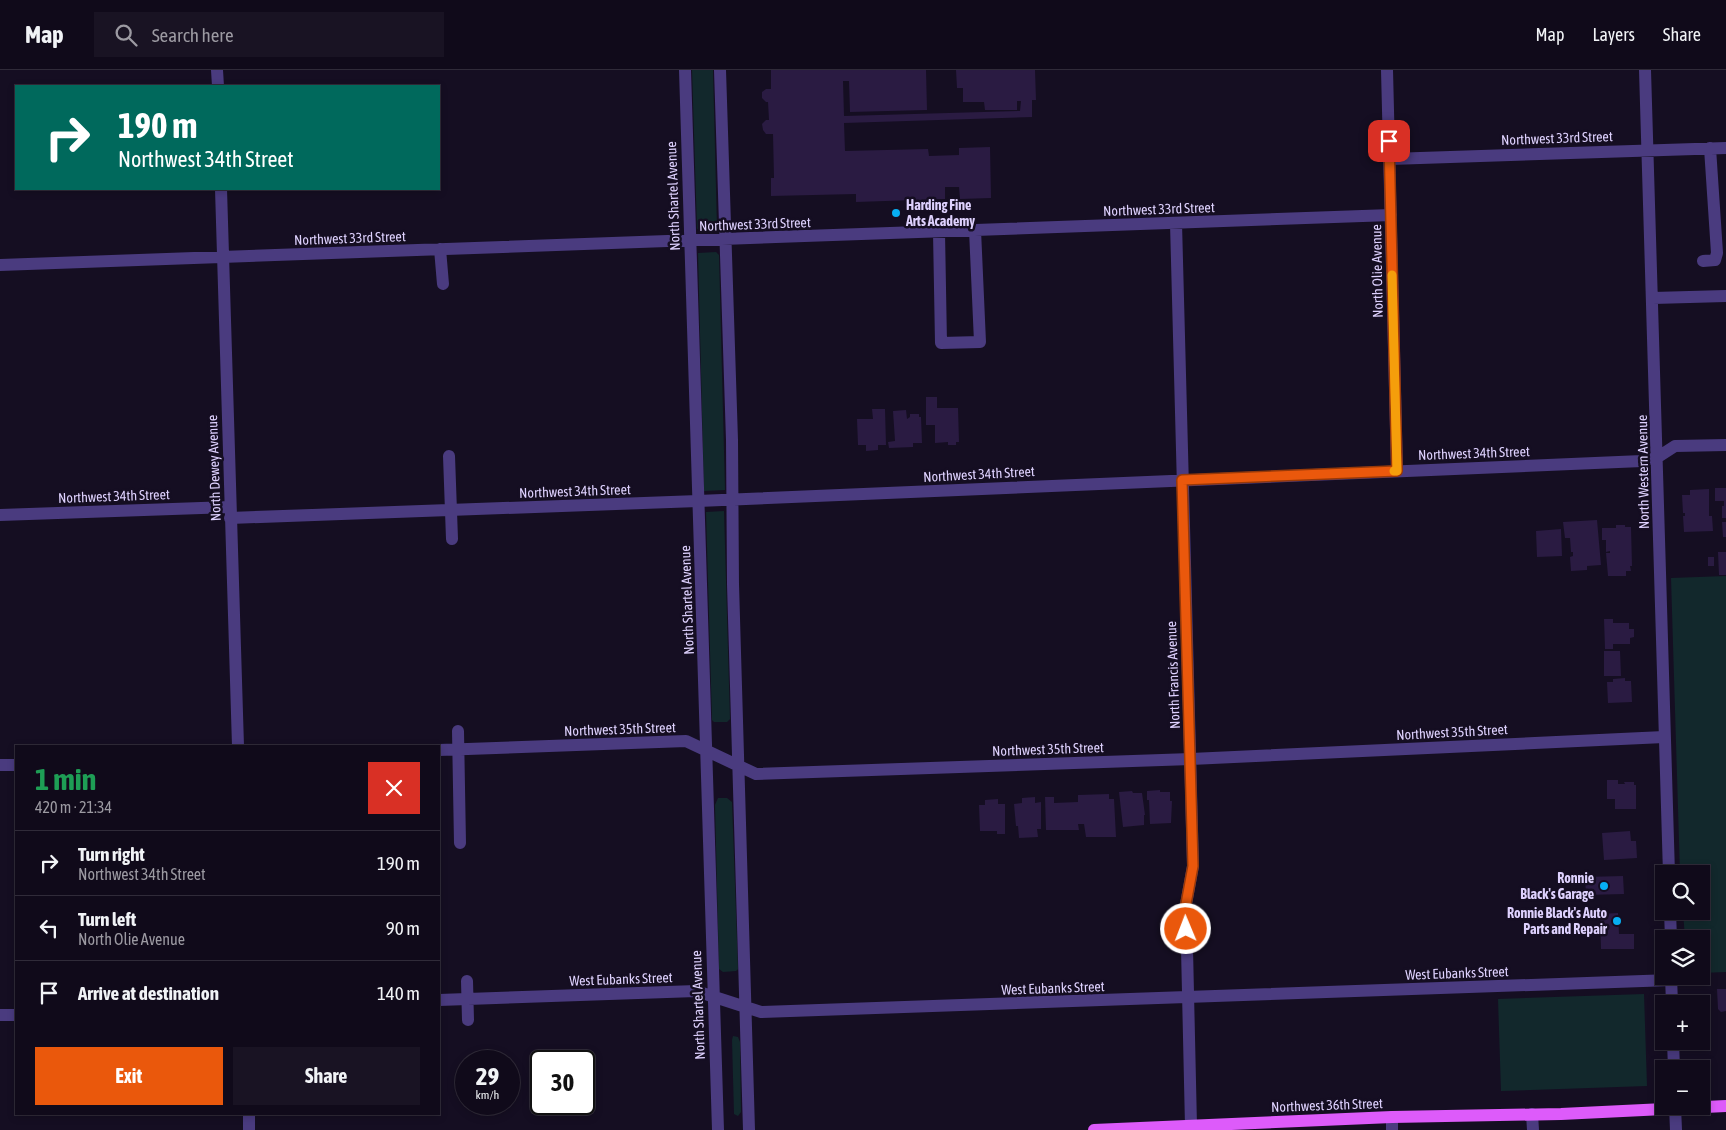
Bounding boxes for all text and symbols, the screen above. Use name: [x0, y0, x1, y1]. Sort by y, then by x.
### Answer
search box: [94, 12, 444, 57]
text: Map: [25, 21, 64, 48]
icon: search: [112, 21, 140, 49]
text: Search here: [152, 24, 234, 46]
text: Map: [1535, 24, 1564, 45]
text: Layers: [1592, 24, 1635, 45]
text: Share: [1663, 24, 1701, 45]
icon: right: [35, 105, 100, 170]
text: 190 m: [118, 105, 197, 145]
pin: [1368, 120, 1410, 162]
icon: arrive: [1375, 127, 1403, 155]
street label: Northwest 33rd Street: [1501, 128, 1613, 148]
street label: North Shartel Avenue: [663, 141, 683, 251]
text: Northwest 34th Street: [118, 146, 294, 172]
place label: Harding Fine Arts Academy: [905, 197, 975, 229]
street label: Northwest 33rd Street: [1103, 199, 1215, 219]
marker: Harding Fine Arts Academy: [890, 207, 902, 219]
street label: Northwest 33rd Street: [699, 214, 811, 234]
street label: North Olie Avenue: [1368, 224, 1386, 318]
street label: Northwest 33rd Street: [294, 228, 406, 248]
street label: North Dewey Avenue: [204, 415, 224, 521]
street label: North Western Avenue: [1634, 415, 1652, 529]
street label: Northwest 34th Street: [1418, 443, 1530, 463]
street label: Northwest 34th Street: [923, 463, 1035, 485]
street label: Northwest 34th Street: [519, 481, 631, 501]
street label: Northwest 34th Street: [58, 486, 170, 506]
street label: North Shartel Avenue: [677, 545, 697, 655]
street label: North Francis Avenue: [1163, 621, 1183, 729]
street label: Northwest 35th Street: [564, 719, 676, 739]
street label: Northwest 35th Street: [1396, 721, 1508, 743]
street label: Northwest 35th Street: [992, 739, 1104, 759]
text: 1 min: [35, 762, 96, 796]
button: close: [368, 762, 420, 814]
text: 420 m · 21:34: [35, 798, 112, 816]
text: Turn right: [78, 843, 145, 865]
icon: right: [35, 849, 63, 877]
text: 190 m: [377, 852, 420, 874]
text: Northwest 34th Street: [78, 865, 206, 883]
map controls: [1655, 865, 1710, 1115]
button: search: [1655, 865, 1710, 920]
place label: Ronnie Black's Garage: [1520, 870, 1594, 902]
marker: Ronnie Black's Garage: [1598, 880, 1610, 892]
position arrow: [1159, 902, 1211, 954]
place label: Ronnie Black's Auto Parts and Repair: [1507, 905, 1608, 937]
text: Turn left: [78, 908, 136, 930]
icon: left: [35, 914, 63, 942]
marker: Ronnie Black's Auto Parts and Repair: [1611, 915, 1623, 927]
text: 90 m: [386, 917, 420, 939]
text: North Olie Avenue: [78, 930, 185, 948]
button: layers: [1655, 930, 1710, 985]
street label: North Shartel Avenue: [688, 950, 708, 1060]
street label: West Eubanks Street: [1405, 963, 1509, 983]
street label: West Eubanks Street: [569, 969, 673, 989]
street label: West Eubanks Street: [1001, 978, 1105, 998]
icon: arrive: [35, 979, 63, 1007]
text: Arrive at destination: [78, 982, 219, 1004]
text: 140 m: [377, 982, 420, 1004]
button: +: [1655, 995, 1710, 1050]
button: Exit: [35, 1047, 223, 1105]
button: Share: [233, 1047, 420, 1105]
speed limit sign: 30: [530, 1050, 595, 1115]
button: −: [1655, 1060, 1710, 1115]
text: 29: [476, 1062, 499, 1090]
text: km/h: [476, 1088, 499, 1102]
street label: Northwest 36th Street: [1271, 1095, 1383, 1115]

